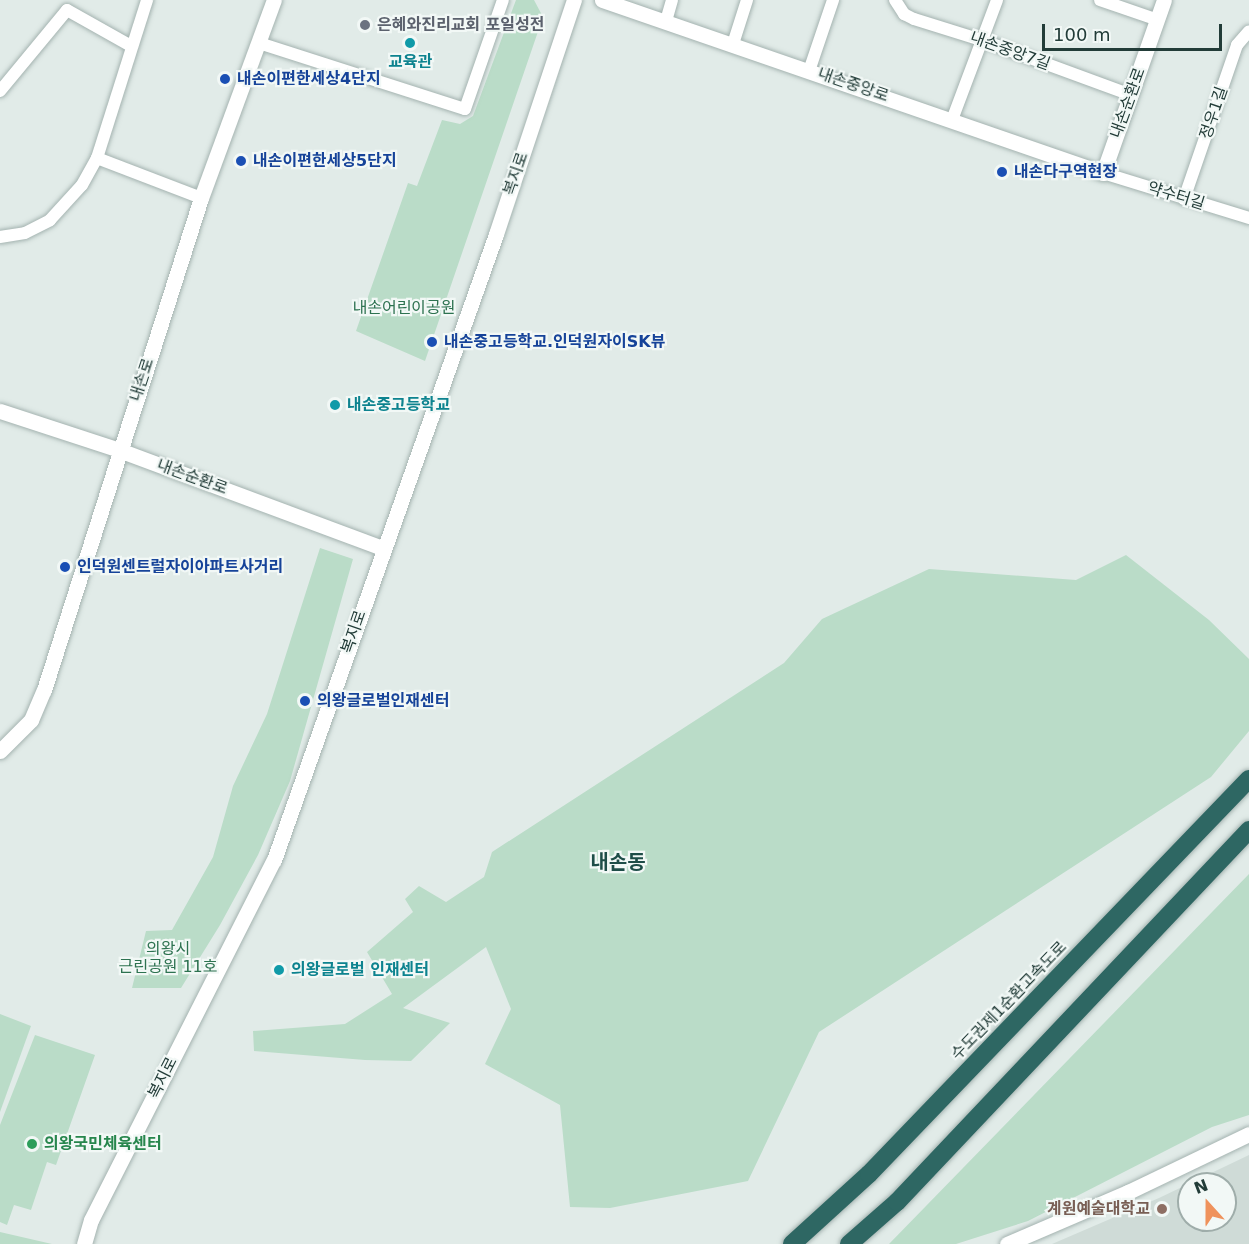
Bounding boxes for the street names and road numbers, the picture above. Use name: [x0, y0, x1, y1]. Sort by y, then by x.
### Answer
street label: 내손중앙7길: [967, 28, 1053, 74]
street label: 내손중앙로: [815, 64, 891, 106]
street label: 내손순환로: [1106, 65, 1150, 141]
street label: 정우1길: [1196, 84, 1232, 142]
street label: 복지로: [500, 150, 532, 198]
street label: 약수터길: [1145, 178, 1207, 214]
street label: 내손로: [126, 356, 158, 404]
street label: 내손순환로: [154, 455, 230, 499]
street label: 복지로: [338, 608, 370, 656]
street label: 수도권제1순환고속도로: [947, 938, 1071, 1064]
street label: 복지로: [144, 1054, 182, 1102]

